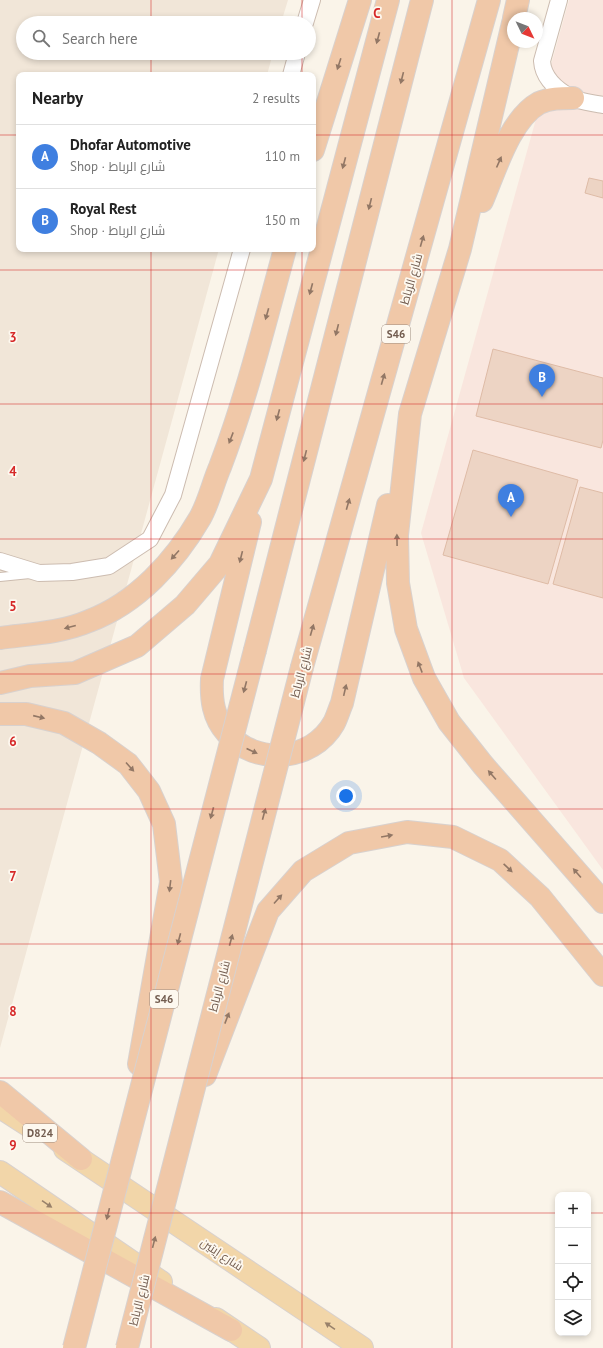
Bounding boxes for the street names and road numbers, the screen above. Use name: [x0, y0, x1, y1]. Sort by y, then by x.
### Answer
street label: شارع الرباط: [397, 252, 426, 307]
road number: S46: [382, 325, 410, 343]
street label: شارع الرباط: [287, 645, 316, 700]
street label: شارع الرباط: [205, 959, 234, 1014]
road number: S46: [150, 990, 178, 1008]
road number: D824: [23, 1124, 57, 1142]
street label: شارع إيتين: [197, 1234, 246, 1275]
street label: شارع الرباط: [125, 1273, 154, 1328]

